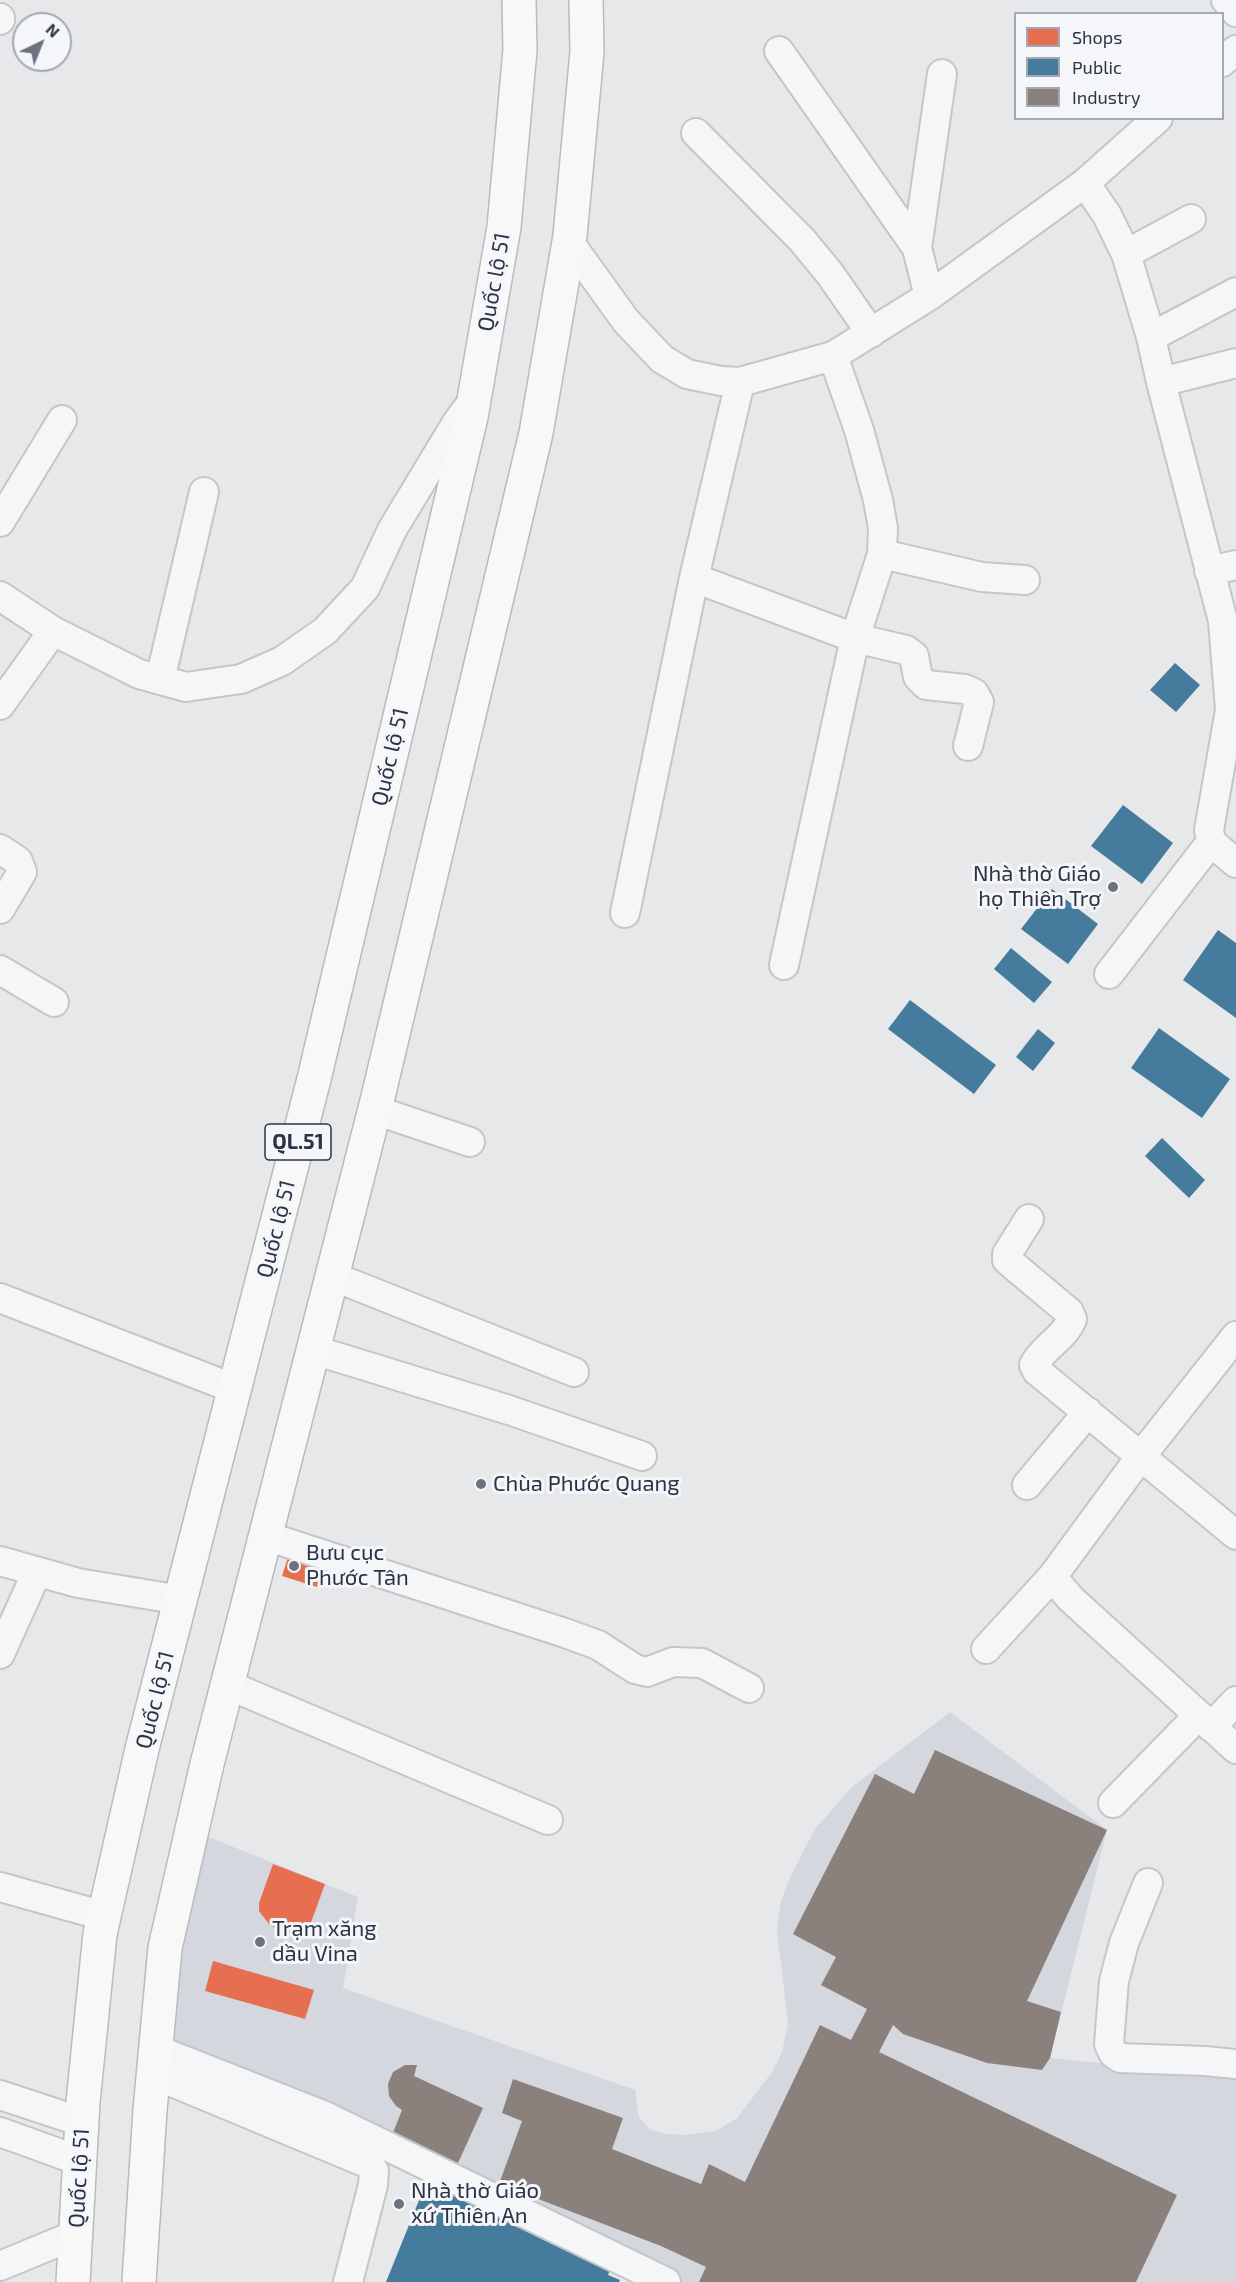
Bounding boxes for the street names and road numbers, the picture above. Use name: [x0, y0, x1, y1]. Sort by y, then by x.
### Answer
street label: Quốc lộ 51: [472, 231, 516, 333]
street label: Quốc lộ 51: [366, 705, 414, 809]
road number: QL.51: [265, 1124, 331, 1160]
street label: Quốc lộ 51: [251, 1177, 301, 1281]
street label: Quốc lộ 51: [130, 1648, 180, 1752]
street label: Quốc lộ 51: [63, 2127, 95, 2229]

